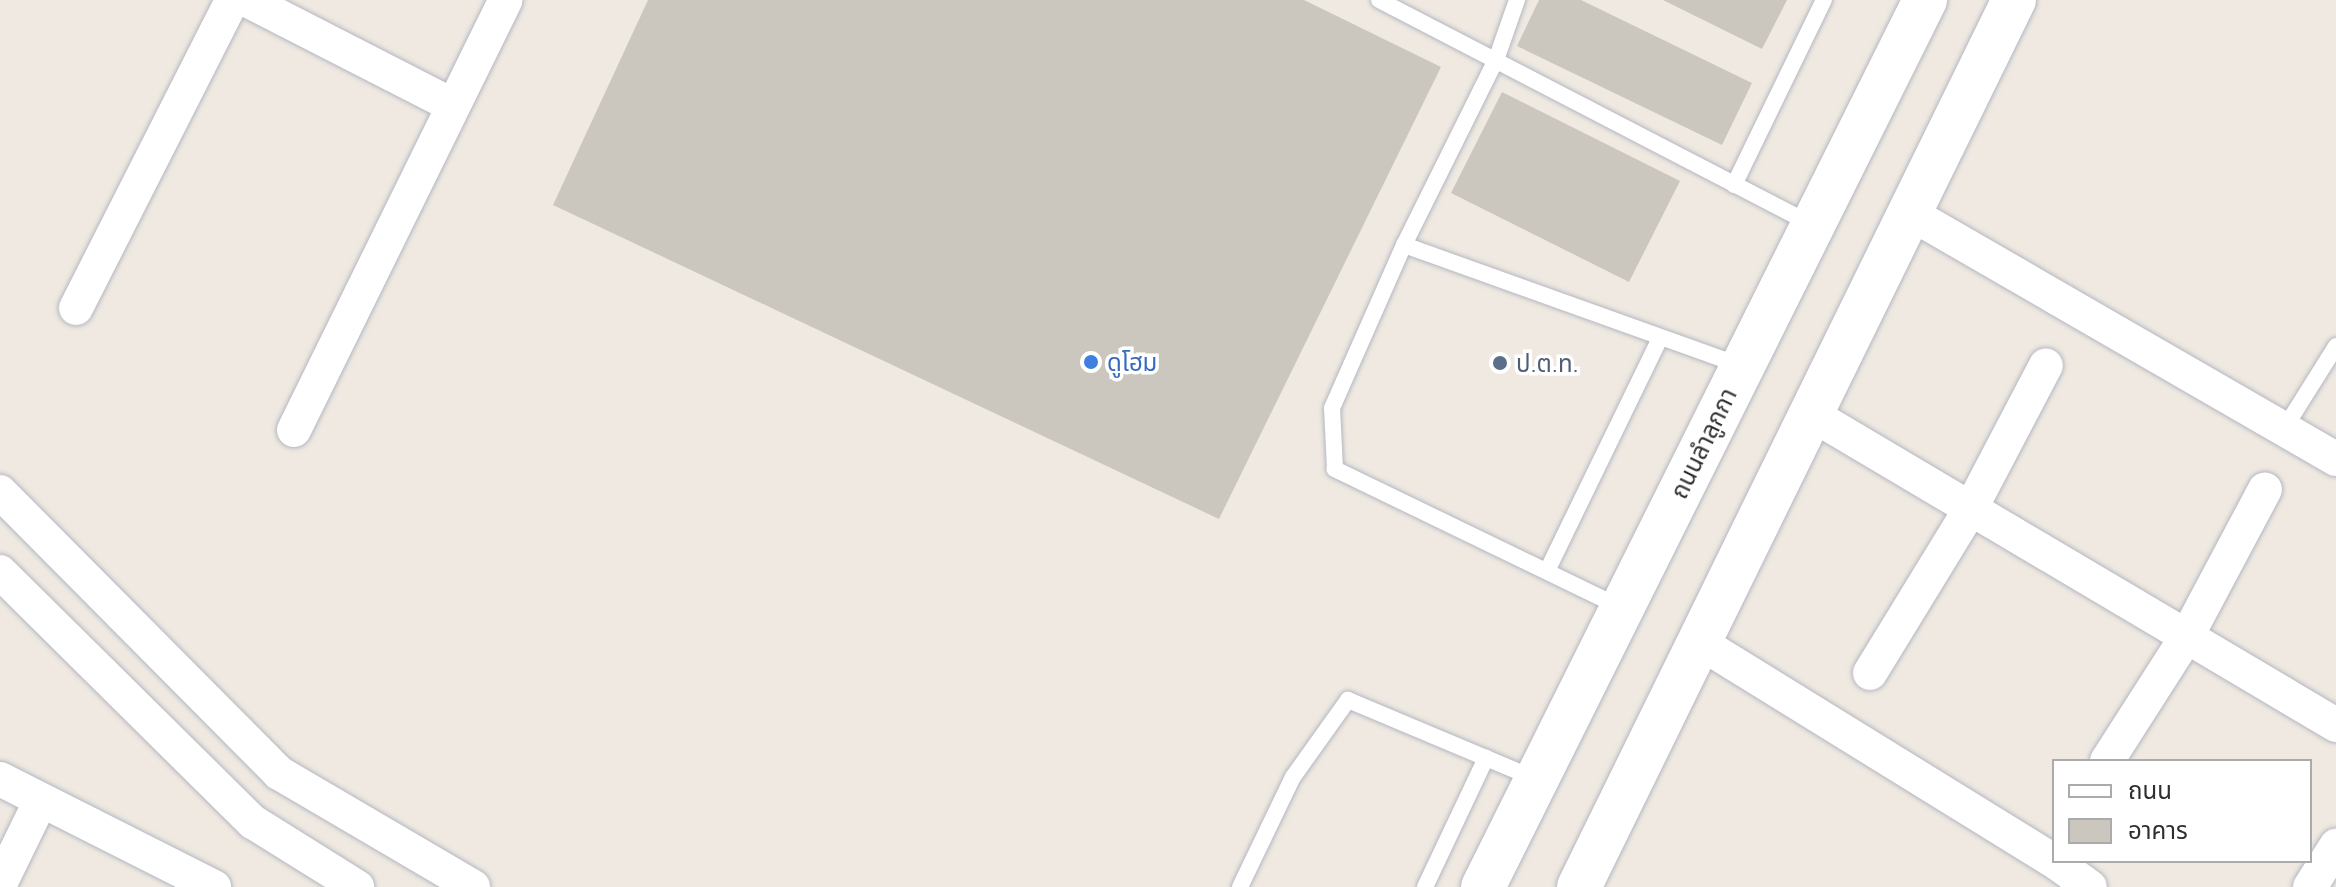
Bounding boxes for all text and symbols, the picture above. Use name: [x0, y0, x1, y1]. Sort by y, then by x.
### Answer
place label: ดูโฮม: [1107, 348, 1157, 376]
place label: ป.ต.ท.: [1516, 349, 1579, 377]
marker: ดูโฮม: [1082, 353, 1100, 371]
marker: ป.ต.ท.: [1491, 354, 1509, 372]
street label: ถนนลำลูกกา: [1664, 383, 1742, 503]
legend: [2052, 759, 2312, 863]
text: ถนน: [2128, 773, 2172, 806]
text: อาคาร: [2128, 813, 2188, 846]

